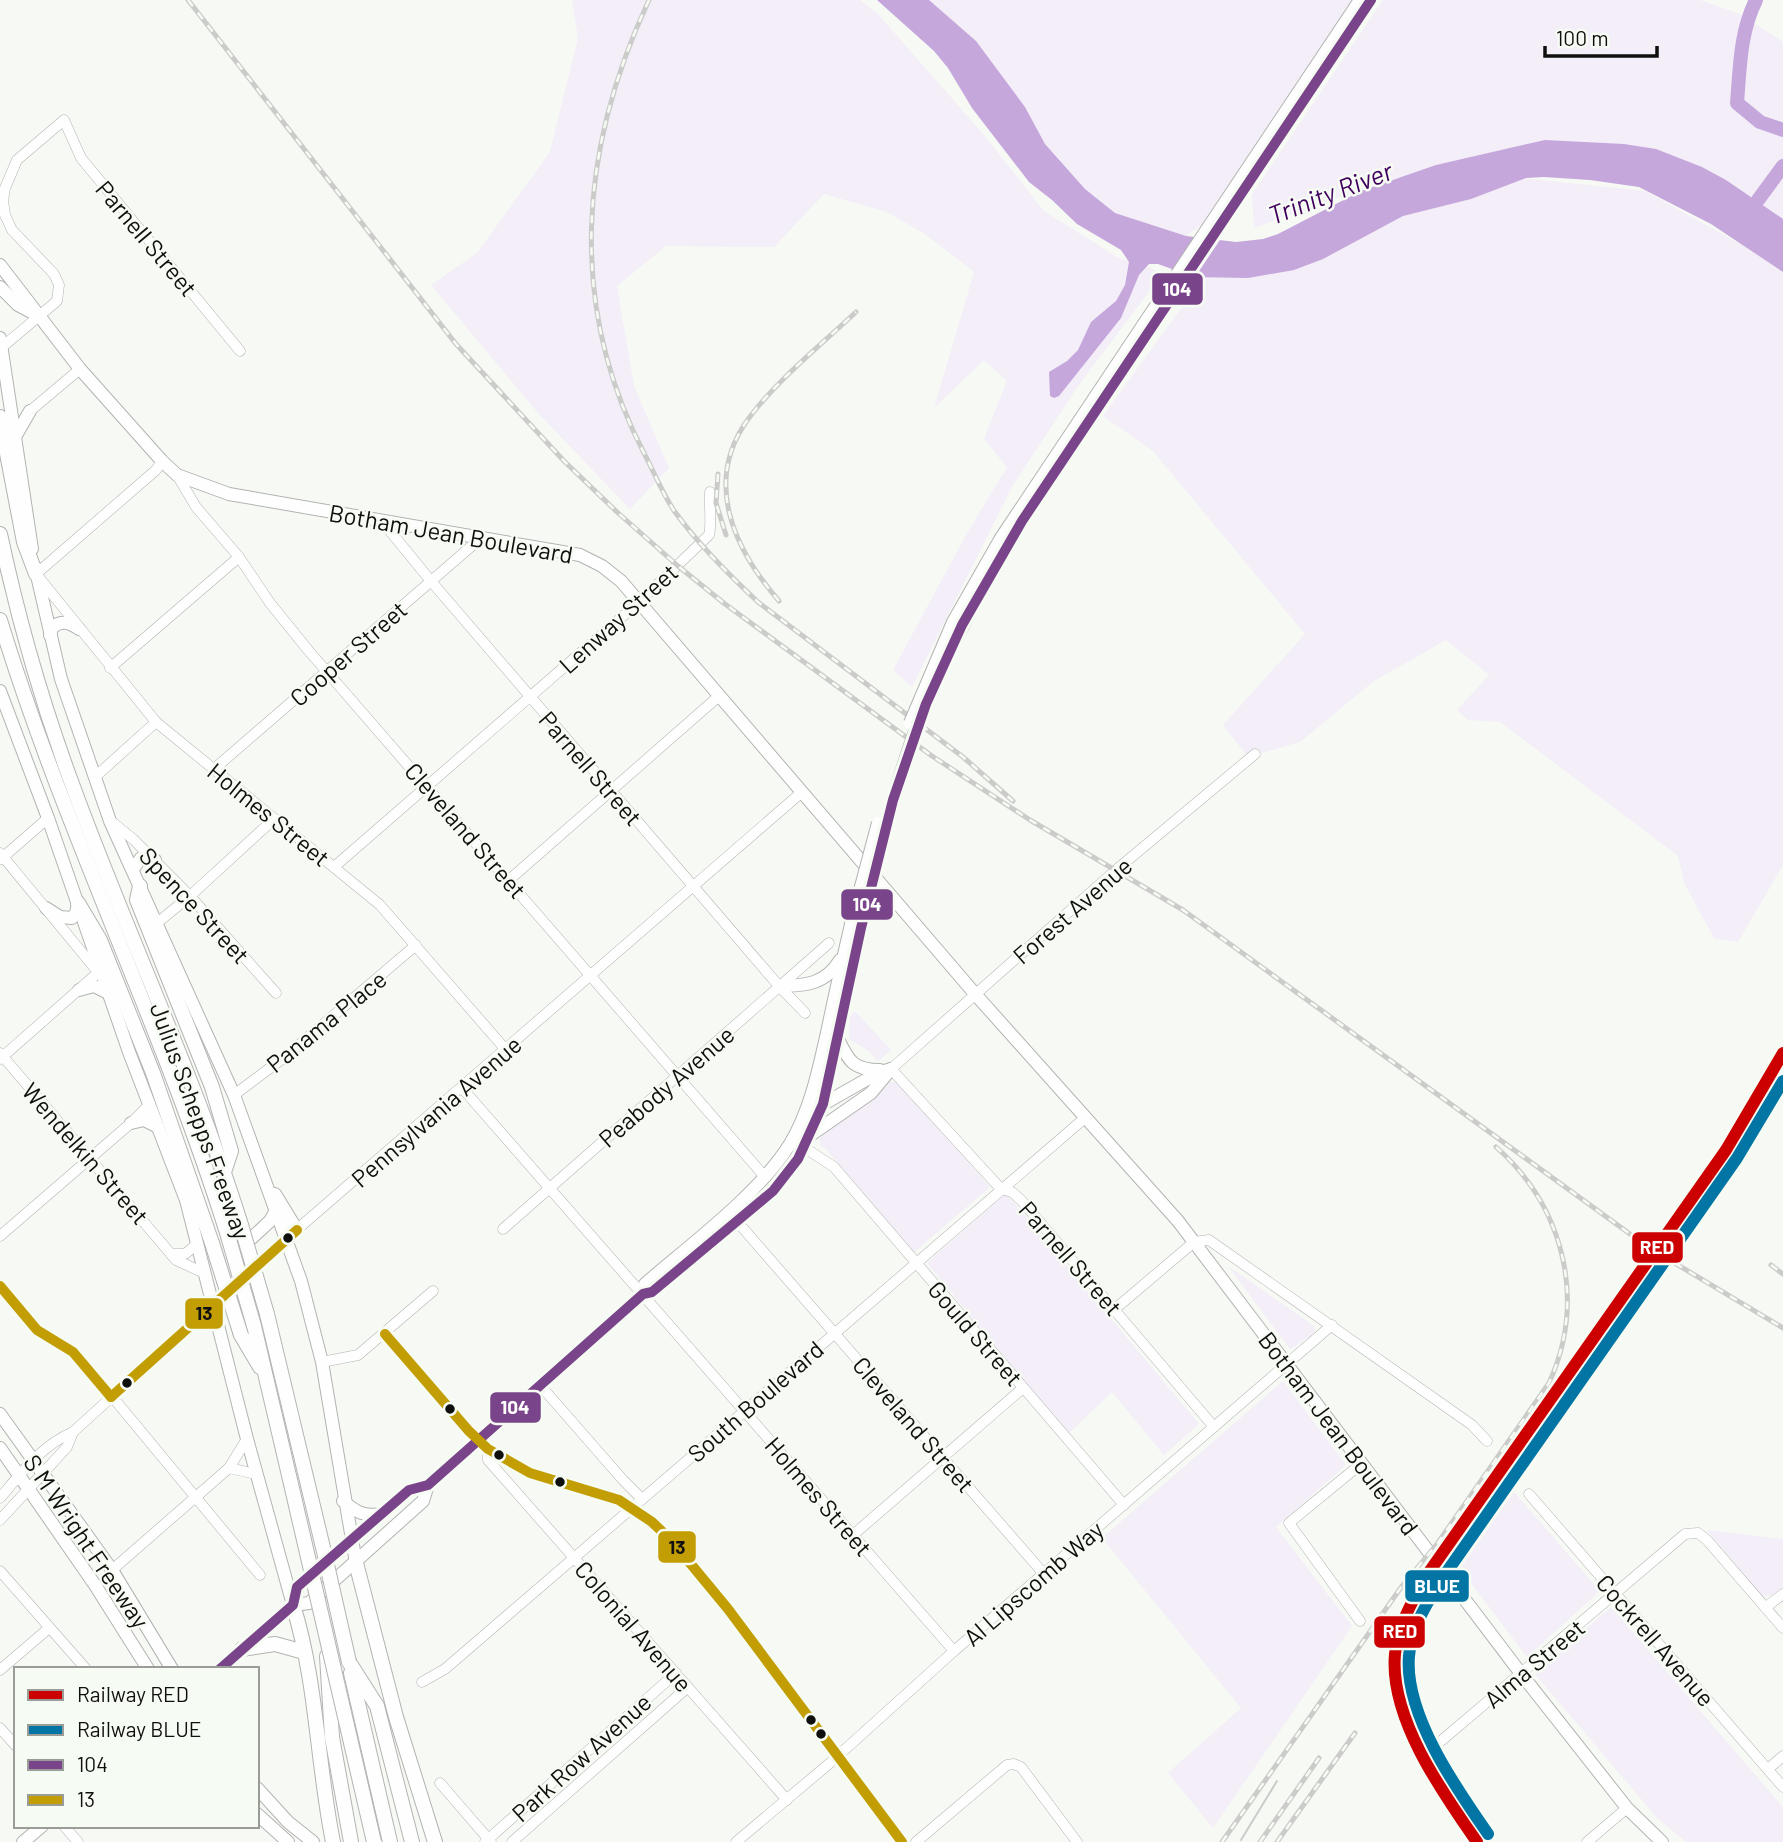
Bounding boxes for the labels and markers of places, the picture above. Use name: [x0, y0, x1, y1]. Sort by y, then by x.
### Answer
unlabelled marker: [281, 1231, 295, 1245]
unlabelled marker: [120, 1376, 134, 1390]
unlabelled marker: [443, 1402, 457, 1416]
unlabelled marker: [492, 1448, 506, 1462]
unlabelled marker: [553, 1475, 567, 1489]
unlabelled marker: [804, 1713, 818, 1727]
unlabelled marker: [814, 1727, 828, 1741]

